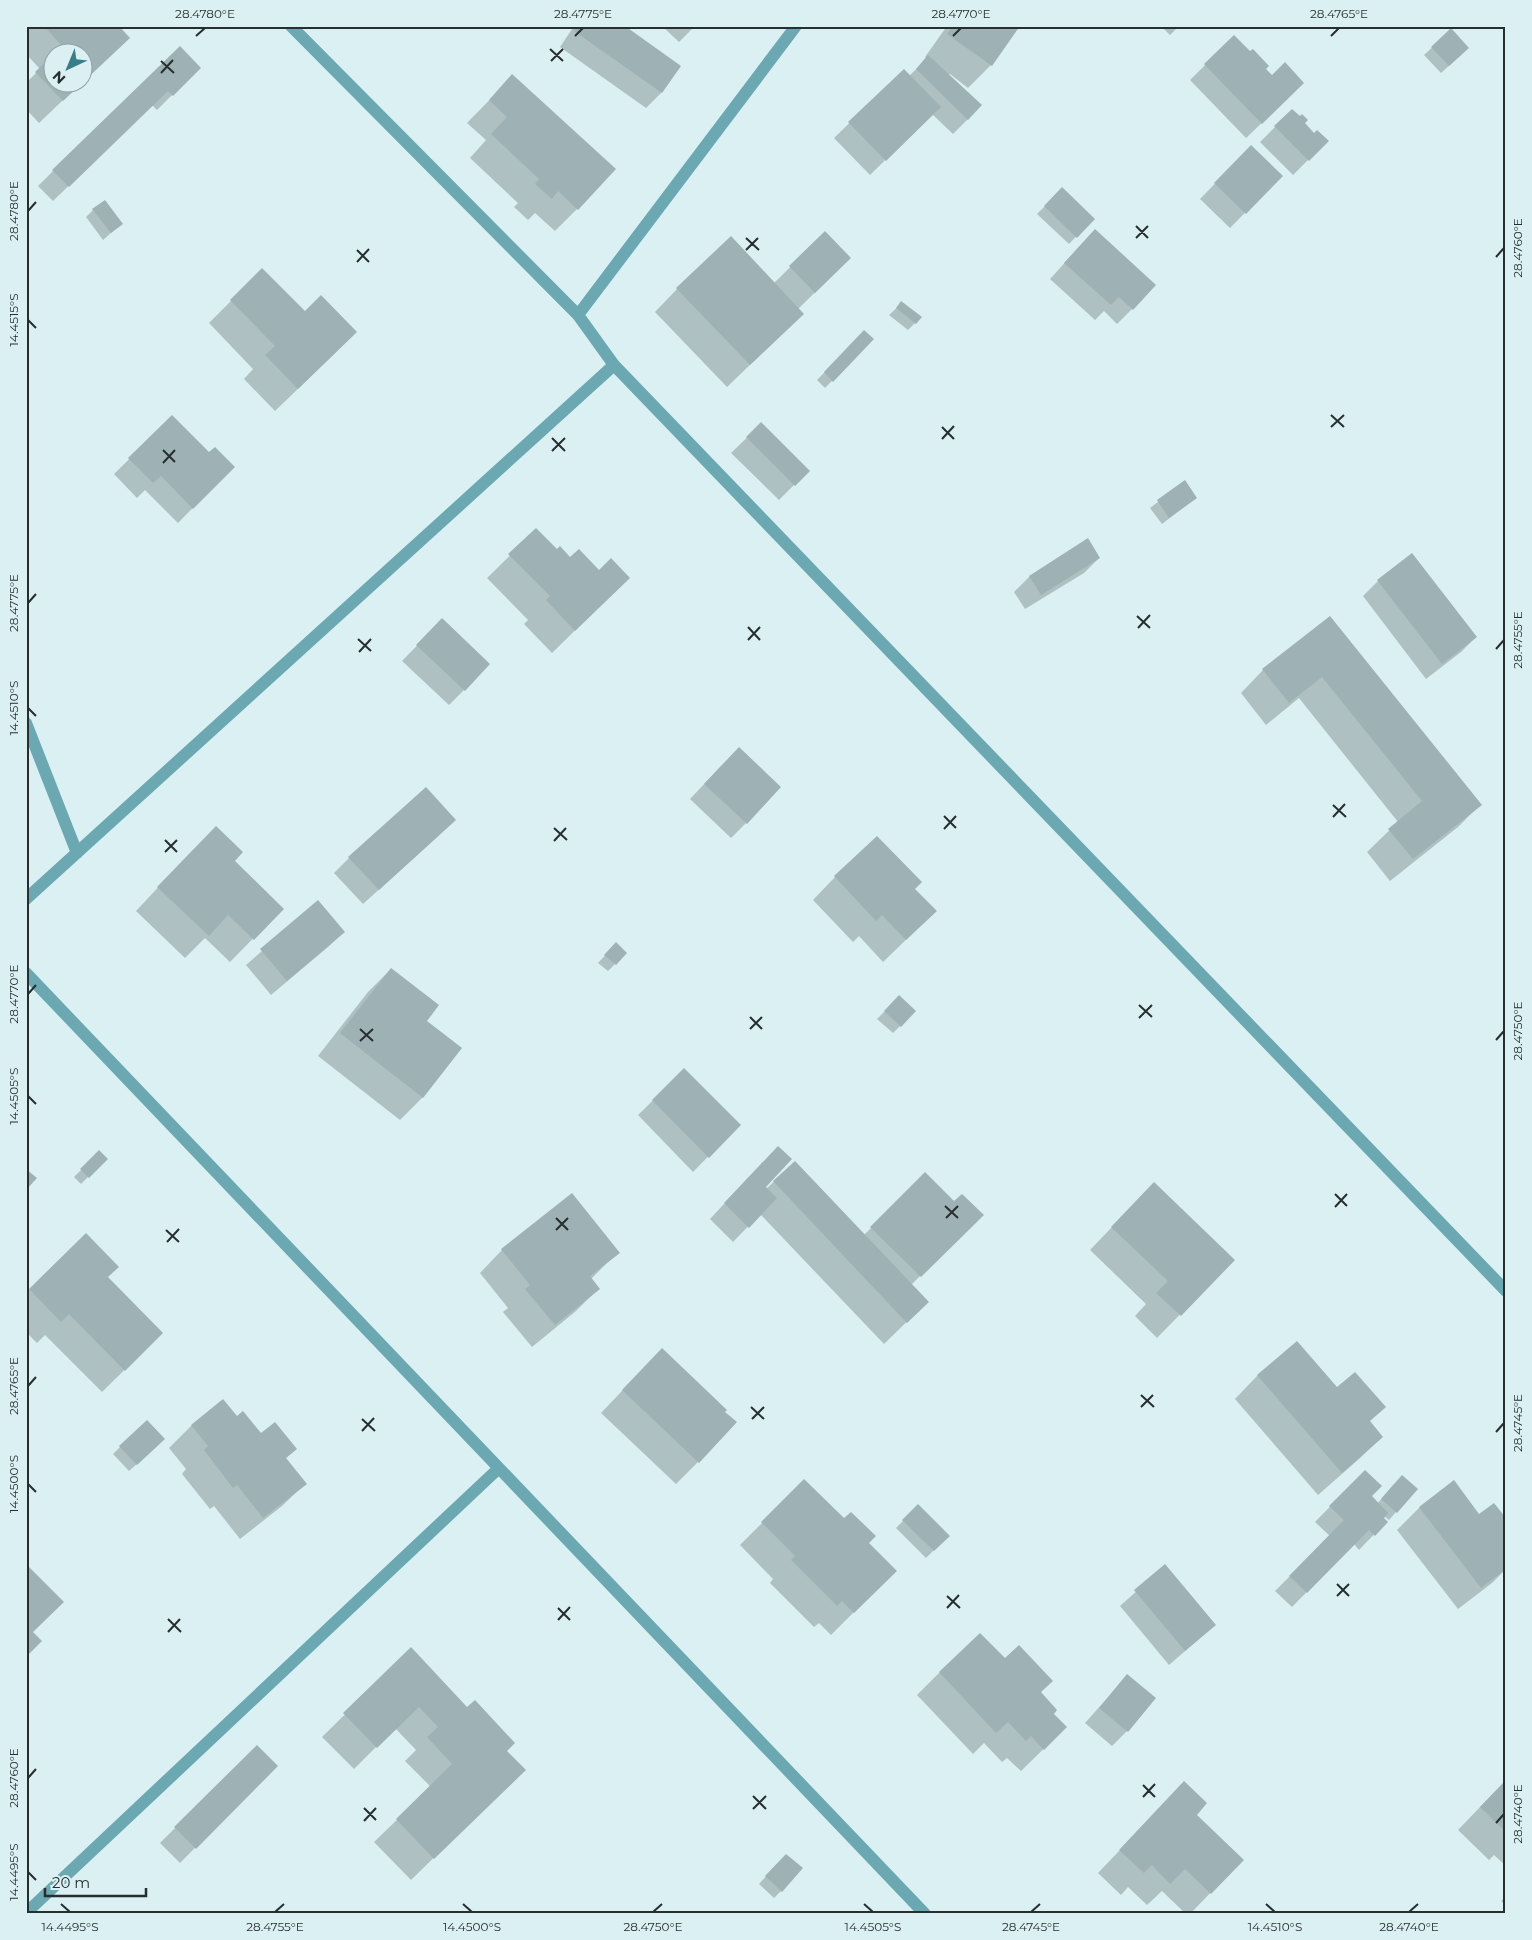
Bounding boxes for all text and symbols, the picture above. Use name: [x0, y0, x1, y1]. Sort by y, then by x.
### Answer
text: 28.4780°E: [175, 6, 235, 21]
text: 28.4775°E: [554, 6, 612, 21]
text: 28.4770°E: [931, 6, 991, 21]
text: 28.4765°E: [1310, 6, 1368, 21]
north arrow: [42, 42, 92, 92]
text: N: [49, 67, 69, 88]
text: 28.4780°E: [6, 181, 21, 241]
text: 28.4760°E: [1510, 218, 1525, 278]
text: 14.4515°S: [6, 293, 21, 347]
text: 28.4775°E: [6, 574, 21, 632]
text: 28.4755°E: [1510, 611, 1525, 669]
text: 14.4510°S: [6, 681, 21, 735]
text: 28.4770°E: [6, 964, 21, 1024]
text: 28.4750°E: [1510, 1002, 1525, 1060]
text: 14.4505°S: [6, 1068, 21, 1124]
text: 28.4765°E: [6, 1357, 21, 1415]
text: 28.4745°E: [1510, 1394, 1525, 1452]
text: 14.4500°S: [6, 1455, 21, 1513]
text: 28.4760°E: [6, 1748, 21, 1808]
text: 28.4740°E: [1510, 1784, 1525, 1844]
text: 14.4495°S: [6, 1843, 21, 1901]
scale bar: [45, 1865, 146, 1897]
text: 20 m: [52, 1873, 90, 1892]
text: 14.4495°S: [41, 1919, 99, 1934]
text: 28.4755°E: [246, 1919, 304, 1934]
text: 14.4500°S: [443, 1919, 501, 1934]
text: 28.4750°E: [624, 1919, 682, 1934]
text: 14.4505°S: [845, 1919, 901, 1934]
text: 28.4745°E: [1002, 1919, 1060, 1934]
text: 14.4510°S: [1248, 1919, 1302, 1934]
text: 28.4740°E: [1379, 1919, 1439, 1934]

